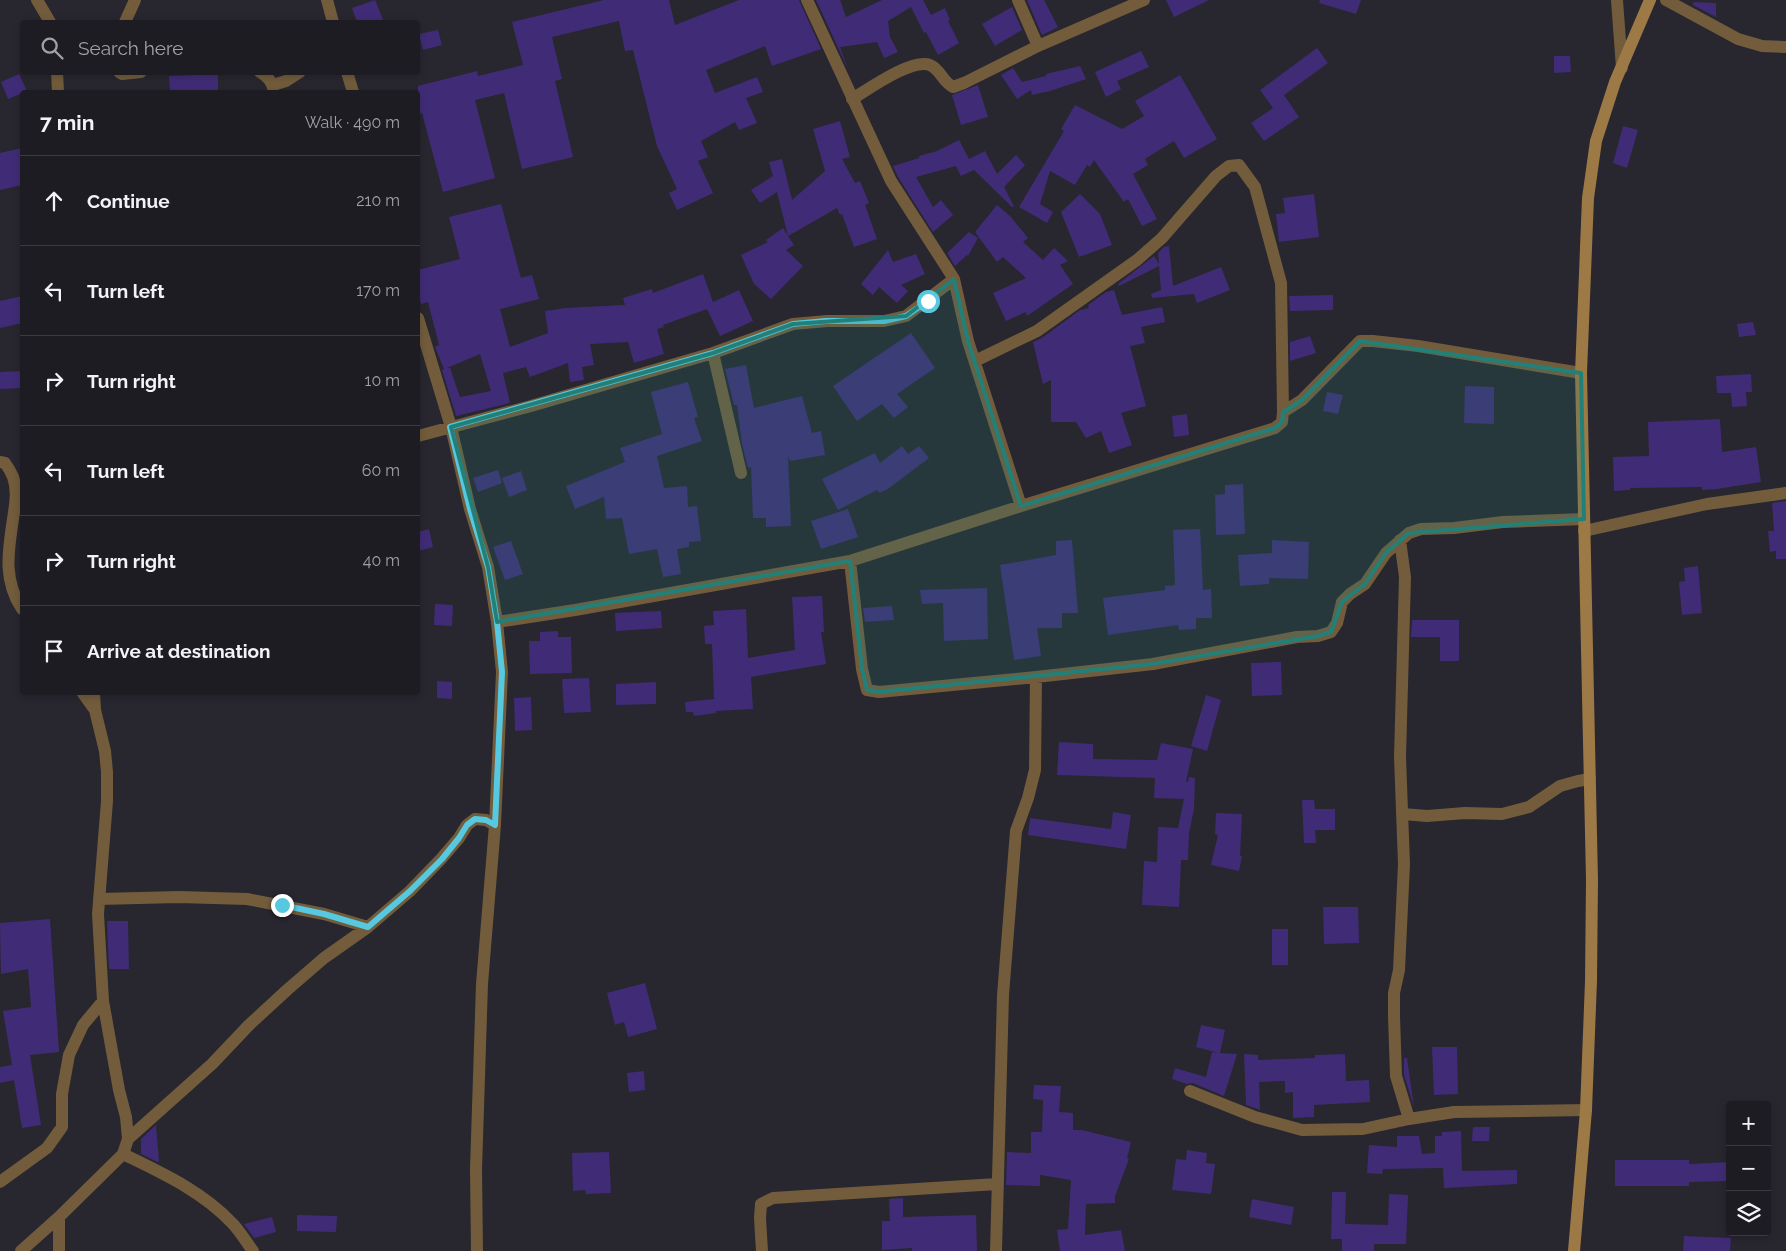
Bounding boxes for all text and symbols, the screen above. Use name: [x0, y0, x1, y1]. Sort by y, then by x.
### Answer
search box: [20, 20, 420, 75]
icon: search: [38, 34, 66, 62]
text: Search here: [78, 37, 184, 59]
text: 7 min: [40, 110, 94, 135]
text: Walk · 490 m: [305, 113, 400, 132]
icon: ahead: [40, 187, 68, 215]
text: Continue: [87, 190, 170, 212]
text: 210 m: [356, 191, 400, 210]
icon: left: [40, 277, 68, 305]
text: Turn left: [87, 280, 164, 302]
text: 170 m: [356, 281, 400, 300]
route start: [917, 290, 940, 313]
icon: right: [40, 367, 68, 395]
text: Turn right: [87, 370, 176, 392]
text: 10 m: [365, 371, 400, 390]
icon: left: [40, 457, 68, 485]
text: Turn left: [87, 460, 164, 482]
text: 60 m: [362, 461, 400, 480]
icon: right: [40, 547, 68, 575]
text: Turn right: [87, 550, 176, 572]
text: 40 m: [363, 551, 400, 570]
icon: arrive: [40, 637, 68, 665]
text: Arrive at destination: [87, 640, 271, 662]
route end: [271, 894, 294, 917]
map controls: [1726, 1101, 1771, 1236]
button: +: [1726, 1101, 1771, 1146]
button: −: [1726, 1146, 1771, 1191]
button: layers: [1726, 1191, 1771, 1236]

